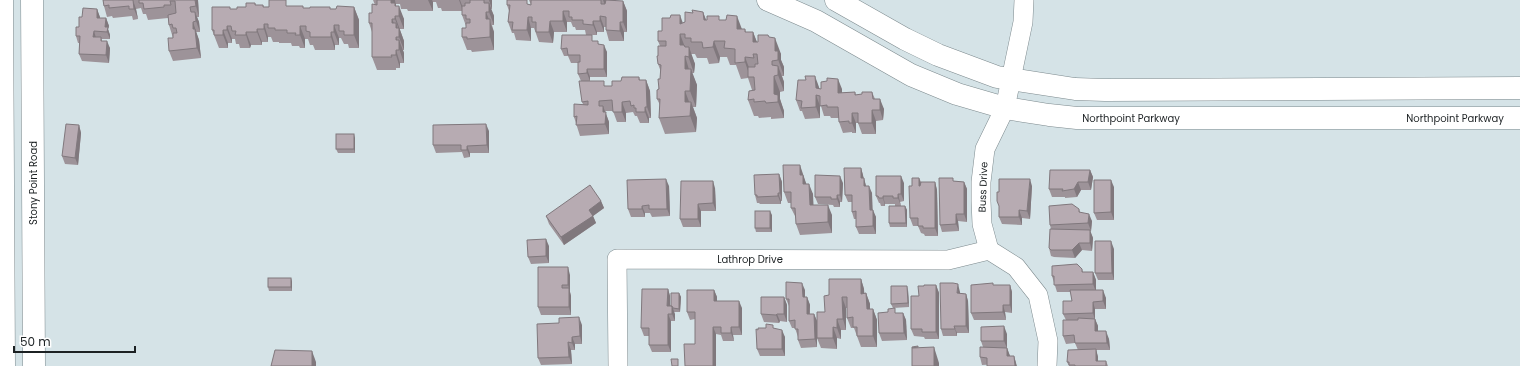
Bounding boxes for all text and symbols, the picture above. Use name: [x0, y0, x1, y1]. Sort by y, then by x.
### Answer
street label: Northpoint Parkway: [1082, 111, 1180, 126]
street label: Northpoint Parkway: [1406, 111, 1504, 126]
street label: Stony Point Road: [26, 141, 41, 225]
street label: Buss Drive: [975, 161, 991, 213]
street label: Lathrop Drive: [717, 252, 783, 267]
scale bar: [14, 328, 135, 354]
text: 50 m: [20, 333, 51, 350]

